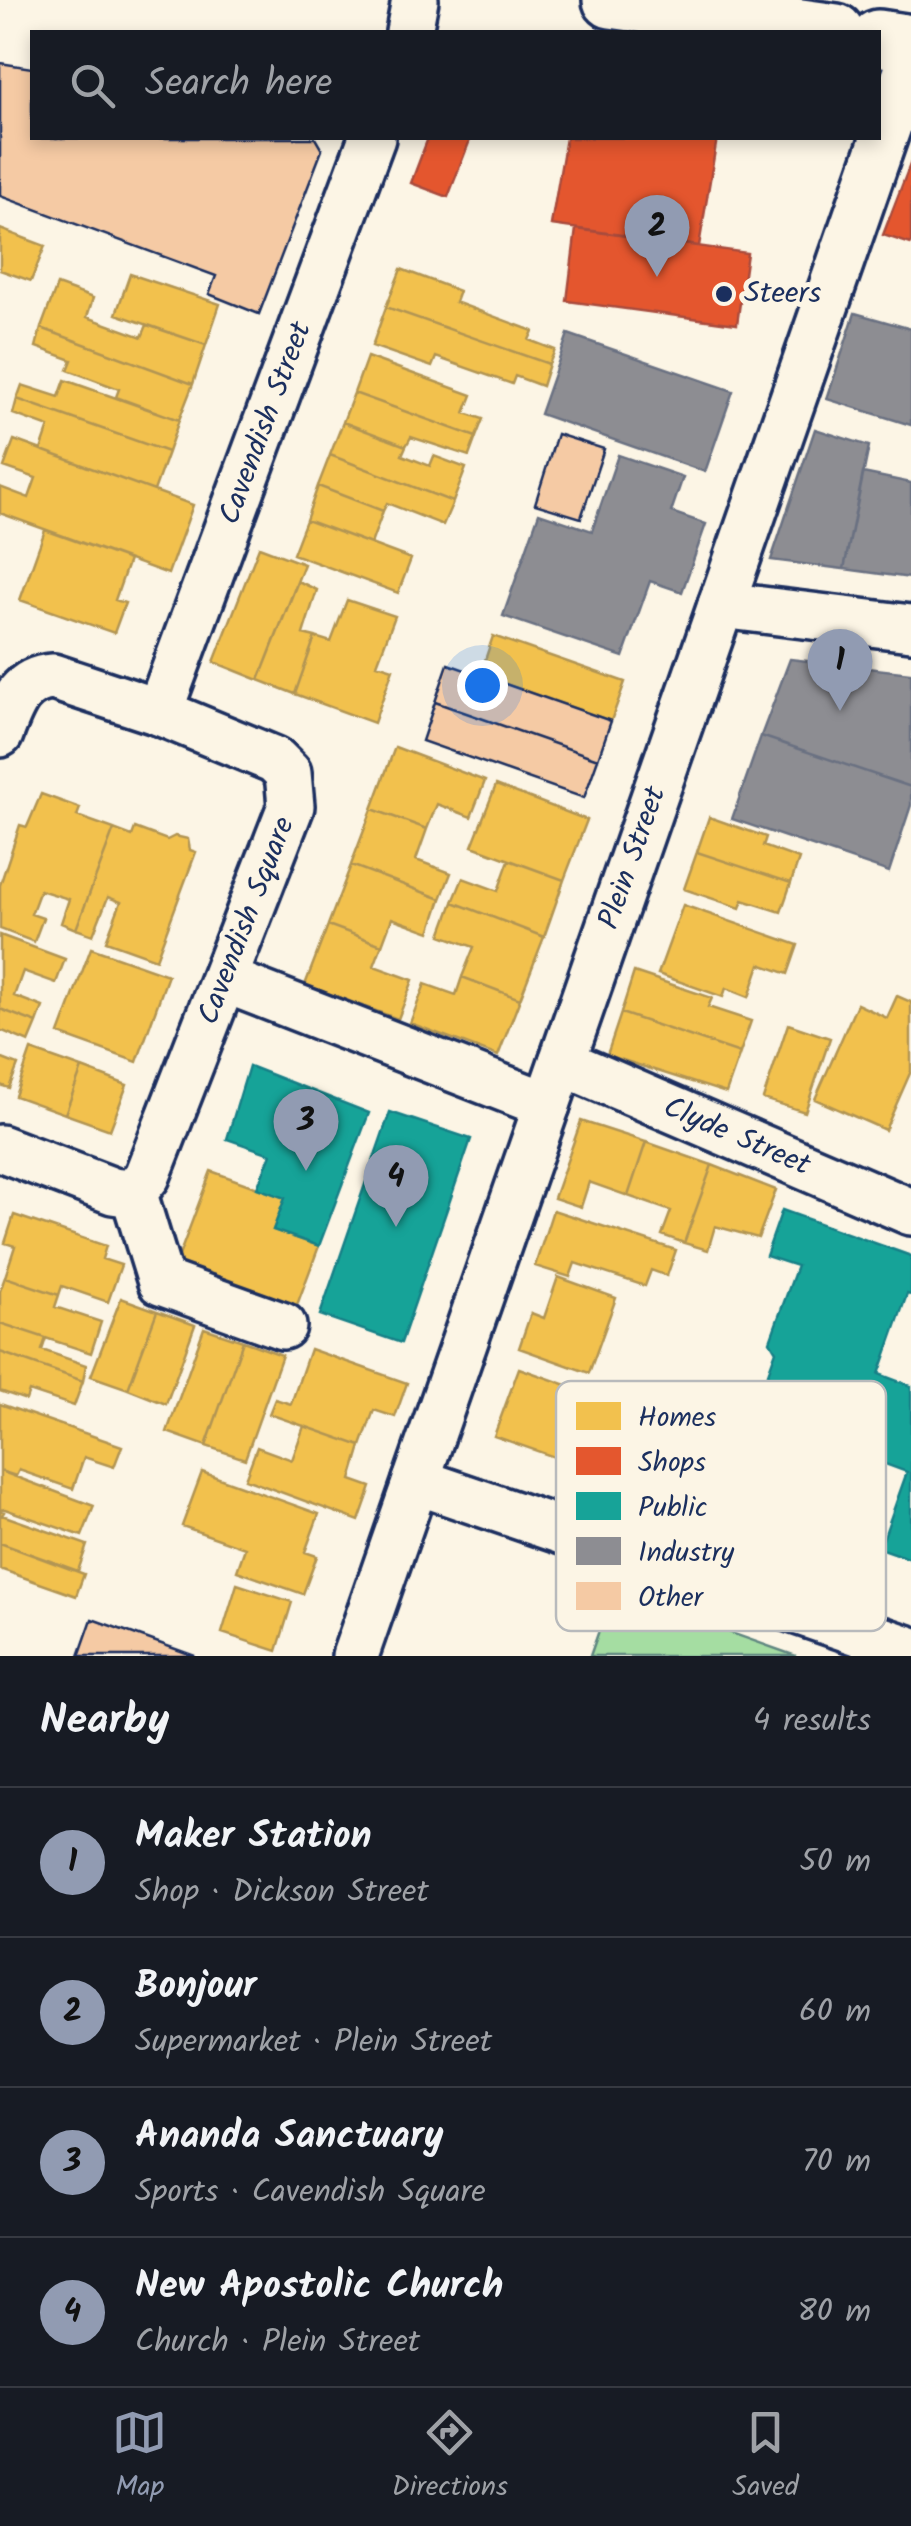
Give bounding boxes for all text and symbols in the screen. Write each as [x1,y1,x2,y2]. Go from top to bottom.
search box [30,30,881,140]
text: Search here [145,55,332,115]
icon: search [65,58,120,113]
pin: 2 [624,194,690,277]
place label: Steers [744,270,821,318]
marker: Steers [713,283,735,305]
street label: Cavendish Street [207,315,326,532]
pin: 1 [808,628,872,711]
your location [457,660,508,711]
street label: Plein Street [586,780,680,936]
street label: Cavendish Square [185,810,309,1032]
street label: Clyde Street [655,1084,818,1190]
pin: 3 [274,1088,338,1171]
pin: 4 [364,1144,428,1227]
legend [556,1381,886,1631]
text: Homes [638,1396,716,1441]
text: Shops [638,1441,706,1486]
text: Public [638,1486,707,1531]
text: Industry [638,1531,735,1576]
text: Other [638,1576,705,1621]
text: Nearby [40,1688,169,1755]
text: 4 results [753,1696,871,1747]
text: Maker Station [135,1807,372,1867]
text: 1 [68,1837,77,1888]
text: 50 m [800,1837,871,1888]
text: Shop · Dickson Street [135,1867,429,1918]
text: Bonjour [135,1957,257,2017]
text: 2 [63,1987,82,2038]
text: 60 m [799,1987,871,2038]
text: Supermarket · Plein Street [135,2017,492,2068]
text: Ananda Sanctuary [135,2107,443,2167]
text: 3 [64,2137,81,2188]
text: 70 m [802,2137,871,2188]
text: Sports · Cavendish Square [135,2167,486,2218]
text: New Apostolic Church [135,2257,503,2317]
text: 4 [64,2287,81,2338]
text: 80 m [797,2287,871,2338]
text: Church · Plein Street [135,2317,420,2368]
tab: Map [112,2405,167,2510]
tab: Directions [392,2405,508,2510]
tab: Saved [732,2405,799,2510]

